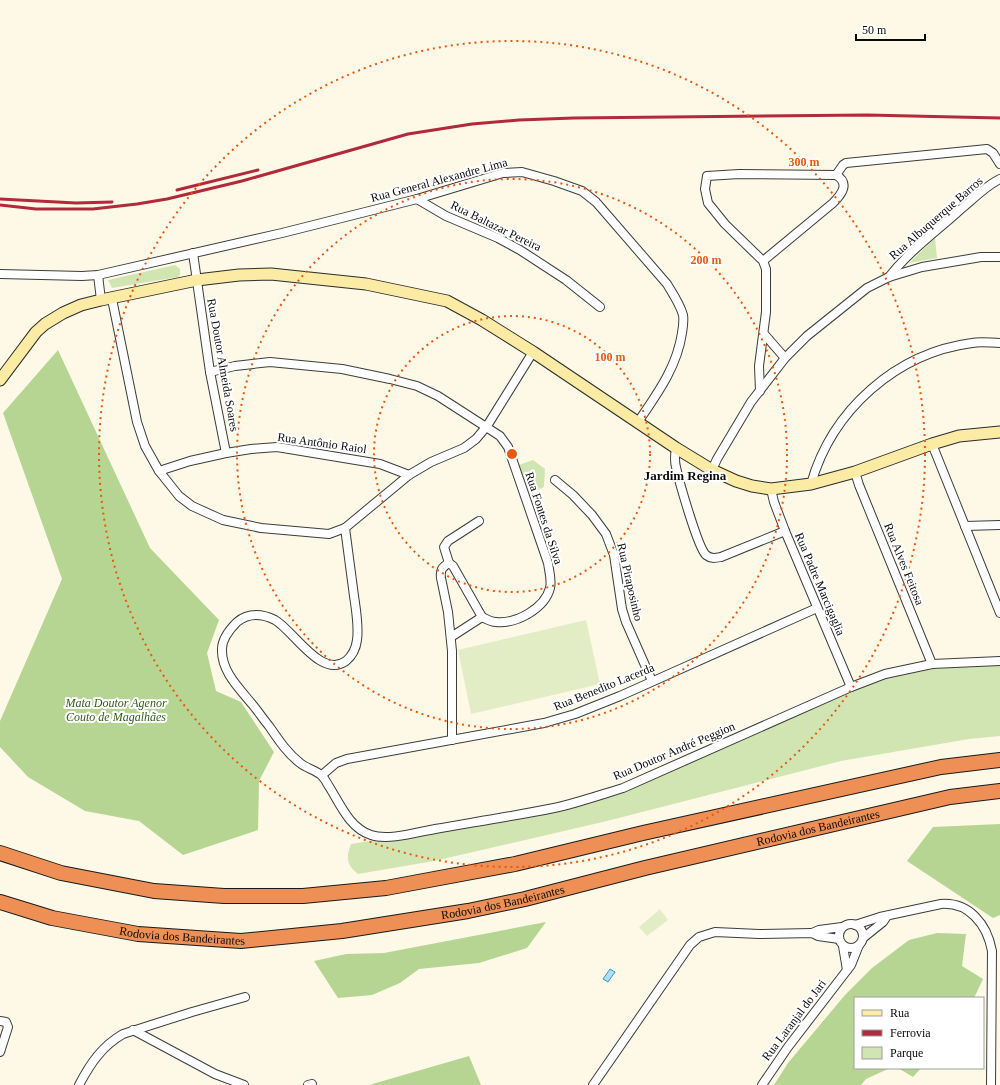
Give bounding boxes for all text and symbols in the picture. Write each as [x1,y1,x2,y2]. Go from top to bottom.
scale bar [856,16,925,42]
text: 50 m [862,23,887,37]
street label: Rua General Alexandre Lima [369,155,510,205]
text: 300 m [789,155,820,169]
street label: Rua Albuquerque Barros [886,173,986,262]
street label: Rua Baltazar Pereira [448,198,544,254]
text: 200 m [691,253,722,267]
street label: Rua Doutor Almeida Soares [204,297,242,433]
text: 100 m [595,350,626,364]
street label: Rua Antônio Raiol [276,430,368,456]
centre of rings [505,447,519,461]
district label: Jardim Regina [644,468,727,483]
street label: Rua Fontes da Silva [522,470,566,567]
street label: Rua Alves Feitosa [881,521,927,608]
street label: Rua Padre Marcigaglia [792,530,848,638]
street label: Rua Piraposinho [614,542,646,622]
street label: Rua Benedito Lacerda [552,660,657,714]
park label: Mata Doutor Agenor Couto de Magalhães [64,696,167,724]
street label: Rua Doutor André Peggion [611,719,737,783]
street label: Rodovia dos Bandeirantes [755,807,881,849]
street label: Rodovia dos Bandeirantes [440,882,566,922]
street label: Rodovia dos Bandeirantes [118,924,246,948]
street label: Rua Laranjal do Jari [759,976,829,1063]
legend [854,997,984,1069]
text: Rua [890,1006,910,1020]
text: Ferrovia [890,1026,931,1040]
text: Parque [890,1046,923,1060]

